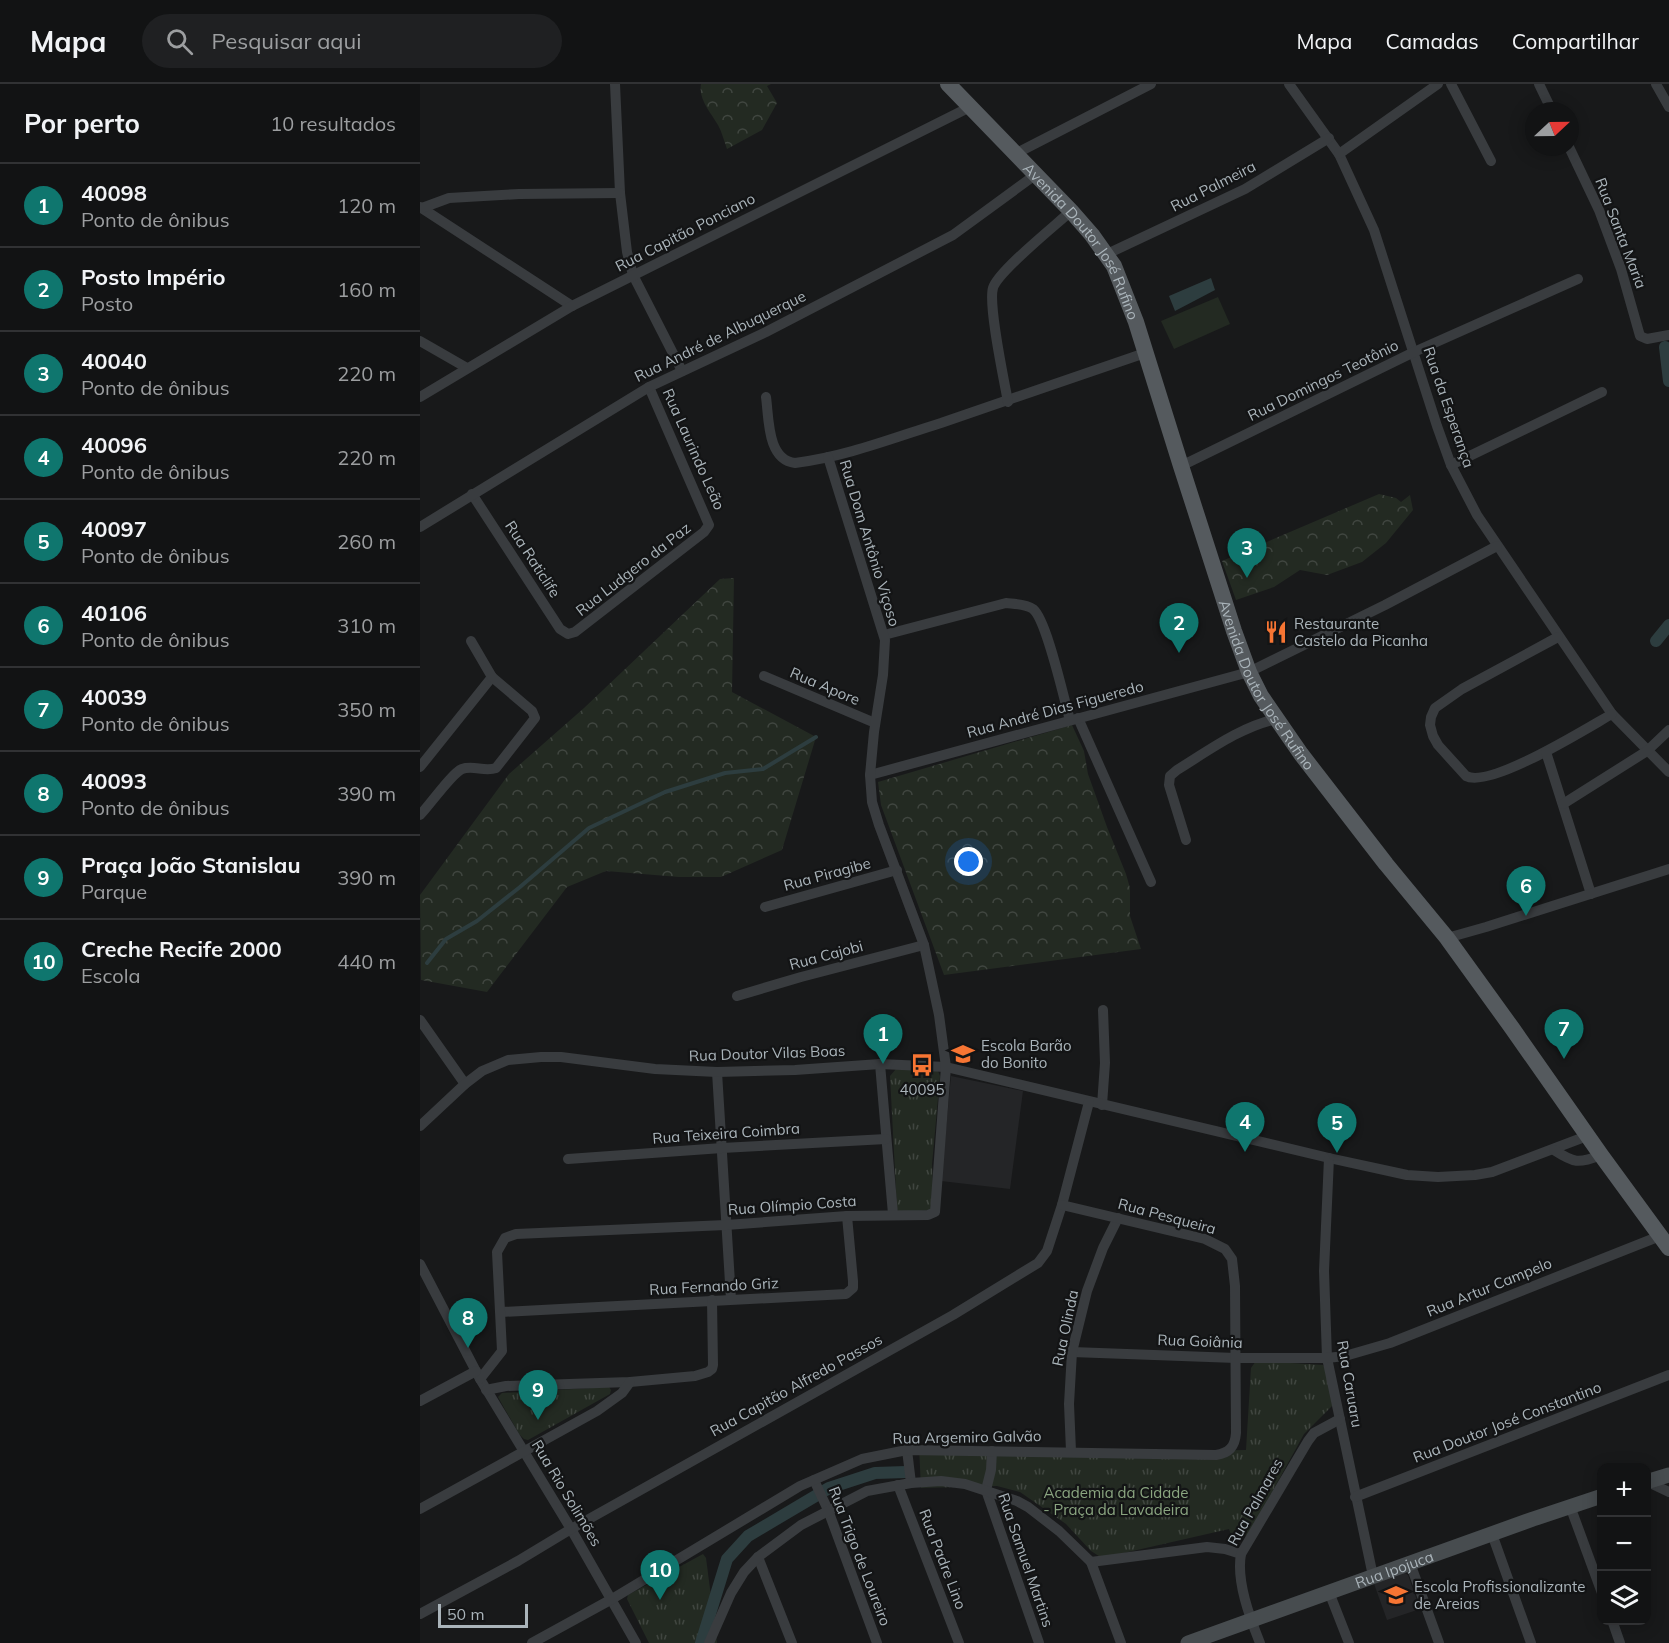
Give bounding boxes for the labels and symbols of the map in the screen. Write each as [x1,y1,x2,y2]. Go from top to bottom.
north arrow [1525,102,1579,156]
street label: Rua Palmeira [1167,156,1259,216]
street label: Avenida Doutor José Rufino [1020,158,1144,322]
street label: Rua Santa Maria [1591,175,1651,291]
street label: Rua Capitão Ponciano [612,188,758,276]
street label: Rua André de Albuquerque [631,286,809,386]
street label: Rua Domingos Teotônio [1244,335,1402,425]
street label: Rua da Esperança [1419,344,1479,470]
street label: Rua Laurindo Leão [659,385,729,513]
street label: Rua Dom Antônio Viçoso [836,457,904,629]
street label: Rua Raticlife [501,517,565,601]
street label: Rua Ludgero da Paz [572,518,694,620]
pin: 3 [1228,528,1266,578]
street label: Avenida Doutor José Rufino [1215,597,1319,774]
pin: 2 [1160,604,1198,653]
place label: Restaurante Castelo da Picanha [1294,614,1428,650]
restaurant icon: Restaurante Castelo da Picanha [1263,619,1289,645]
street label: Rua Apore [787,663,863,709]
street label: Rua André Dias Figueredo [965,676,1145,742]
your location [954,847,983,876]
street label: Rua Piragibe [781,853,873,895]
pin: 6 [1506,866,1546,916]
street label: Rua Cajobi [787,936,865,974]
pin: 7 [1544,1010,1584,1059]
pin: 1 [864,1014,902,1064]
place label: Escola Barão do Bonito [981,1036,1072,1072]
street label: Rua Doutor Vilas Boas [688,1041,846,1065]
school or university icon: Escola Barão do Bonito [950,1041,976,1067]
bus stop icon: 40095 [909,1052,935,1078]
place label: 40095 [899,1080,945,1099]
pin: 4 [1226,1102,1264,1152]
pin: 5 [1318,1104,1356,1153]
street label: Rua Teixeira Coimbra [652,1118,800,1148]
street label: Rua Olímpio Costa [727,1191,857,1219]
street label: Rua Pesqueira [1116,1194,1218,1238]
street label: Rua Artur Campelo [1424,1253,1554,1321]
street label: Rua Fernando Griz [649,1273,779,1299]
street label: Rua Olinda [1048,1288,1082,1368]
pin: 8 [448,1298,488,1348]
street label: Rua Capitão Alfredo Passos [706,1330,886,1440]
street label: Rua Goiânia [1157,1330,1243,1352]
street label: Rua Caruaru [1333,1339,1367,1429]
pin: 9 [518,1370,558,1420]
street label: Rua Doutor José Constantino [1410,1377,1604,1467]
street label: Rua Argemiro Galvão [892,1426,1042,1448]
street label: Rua Rio Solimões [528,1436,606,1550]
street label: Rua Palmares [1223,1455,1287,1549]
park label: Academia da Cidade - Praça da Lavadeira [1043,1483,1189,1519]
street label: Rua Trigo de Loureiro [825,1484,895,1628]
street label: Rua Samuel Martins [994,1490,1058,1630]
street label: Rua Padre Lino [915,1506,971,1612]
street label: Rua Ipojuca [1352,1546,1436,1592]
pin: 10 [640,1550,680,1600]
place label: Escola Profissionalizante de Areias [1414,1577,1585,1613]
school or university icon: Escola Profissionalizante de Areias [1383,1582,1409,1608]
scale bar [438,1601,528,1628]

